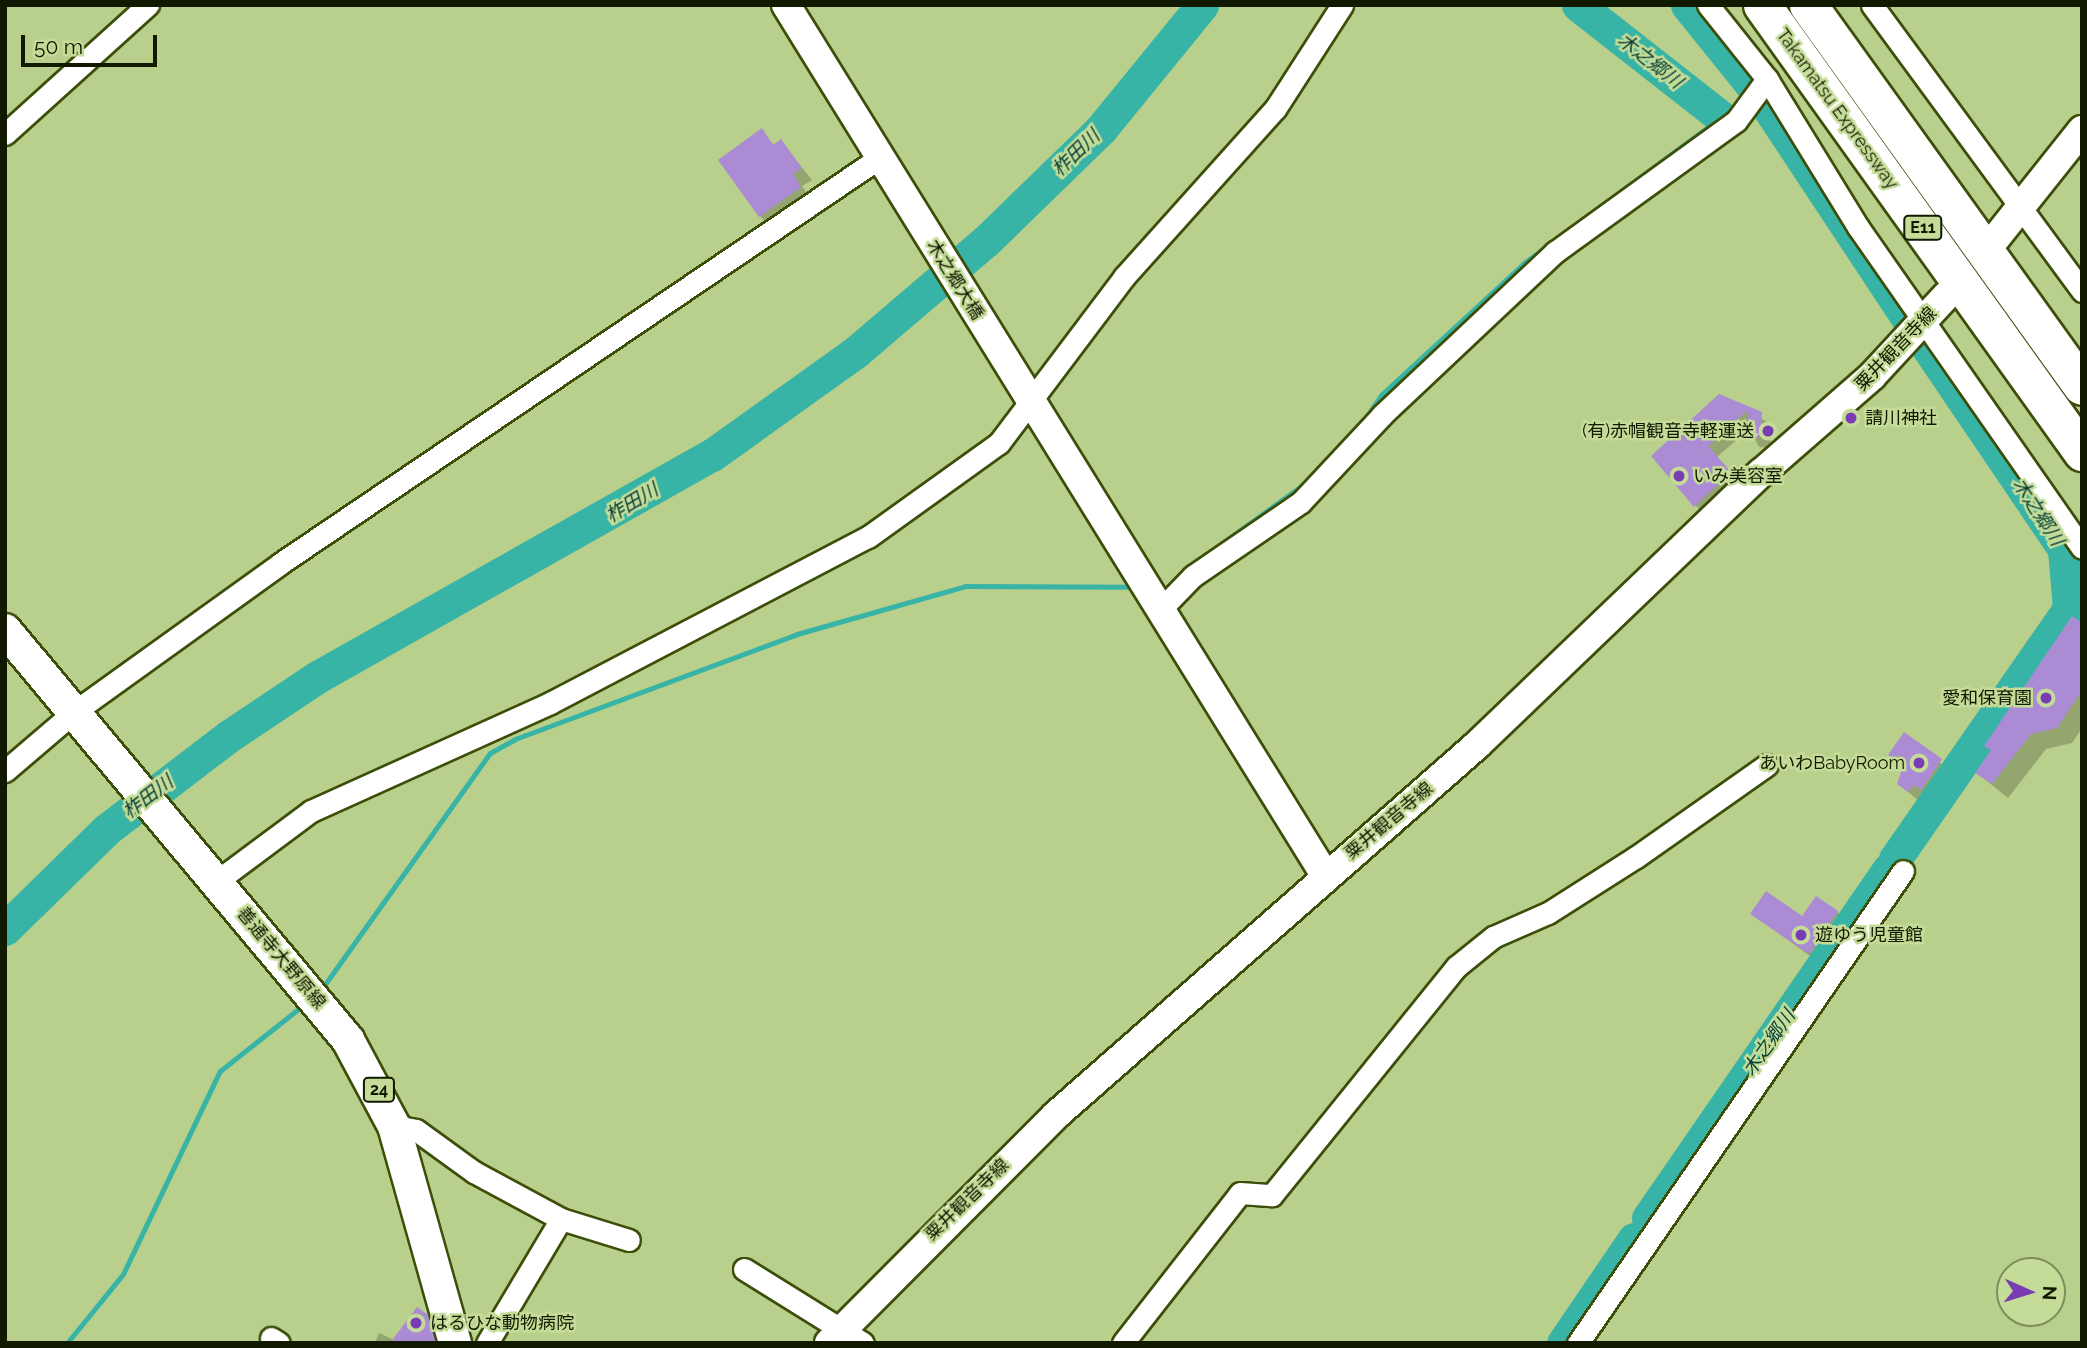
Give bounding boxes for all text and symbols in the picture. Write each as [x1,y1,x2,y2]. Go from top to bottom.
scale bar [24,21,161,65]
street label: Takamatsu Expressway [1772,25,1902,193]
water label: 木之郷川 [1613,29,1687,93]
text: 50 m [34,34,83,59]
water label: 柞田川 [1048,125,1104,181]
road number: E11 [1902,216,1944,240]
street label: 木之郷大橋 [922,236,988,324]
street label: 粟井観音寺線 [1851,303,1941,395]
place label: 請川神社 [1865,407,1937,429]
marker: 請川神社 [1843,410,1859,426]
place label: (有)赤帽観音寺軽運送 [1582,420,1754,442]
marker: (有)赤帽観音寺軽運送 [1760,423,1776,439]
place label: いみ美容室 [1693,465,1783,487]
marker: いみ美容室 [1671,468,1687,484]
water label: 木之郷川 [2008,474,2068,550]
water label: 柞田川 [602,479,662,527]
place label: 愛和保育園 [1942,687,2032,709]
marker: 愛和保育園 [2038,690,2054,706]
place label: あいわBabyRoom [1759,752,1905,774]
marker: あいわBabyRoom [1911,755,1927,771]
water label: 柞田川 [118,771,178,823]
street label: 粟井観音寺線 [1341,778,1437,864]
street label: 善通寺大野原線 [232,903,330,1013]
place label: 遊ゆう児童館 [1815,924,1923,946]
marker: 遊ゆう児童館 [1793,927,1809,943]
water label: 木之郷川 [1738,1005,1800,1081]
road number: 24 [362,1078,396,1102]
street label: 粟井観音寺線 [921,1155,1013,1245]
north arrow [1996,1257,2066,1327]
text: N [2039,1285,2061,1301]
place label: はるひな動物病院 [430,1312,574,1334]
marker: はるひな動物病院 [408,1315,424,1331]

